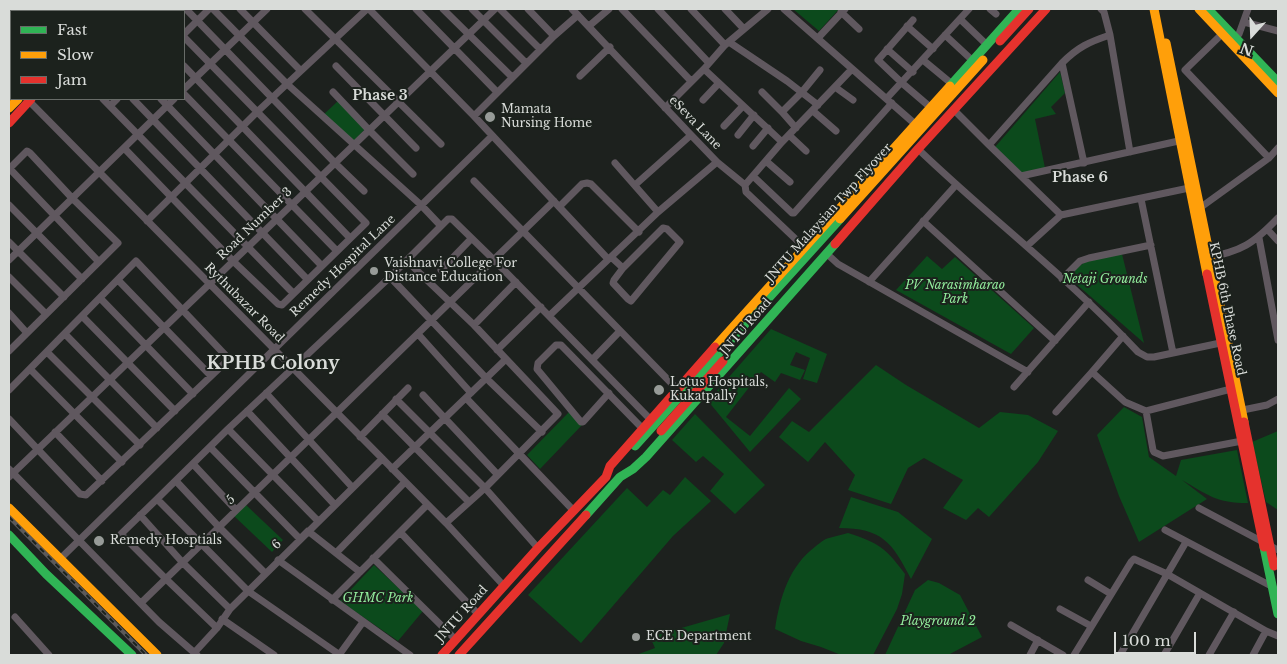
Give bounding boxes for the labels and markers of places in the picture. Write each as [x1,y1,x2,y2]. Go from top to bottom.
place label: Mamata Nursing Home [501,103,592,131]
marker: Mamata Nursing Home [483,110,497,124]
place label: Vaishnavi College For Distance Education [384,257,517,285]
marker: Vaishnavi College For Distance Education [368,265,380,277]
place label: Lotus Hospitals, Kukatpally [670,376,768,404]
marker: Lotus Hospitals, Kukatpally [652,383,666,397]
marker: Remedy Hosptials [92,534,106,548]
place label: Remedy Hosptials [110,534,222,548]
place label: ECE Department [646,630,752,644]
marker: ECE Department [630,631,642,643]

